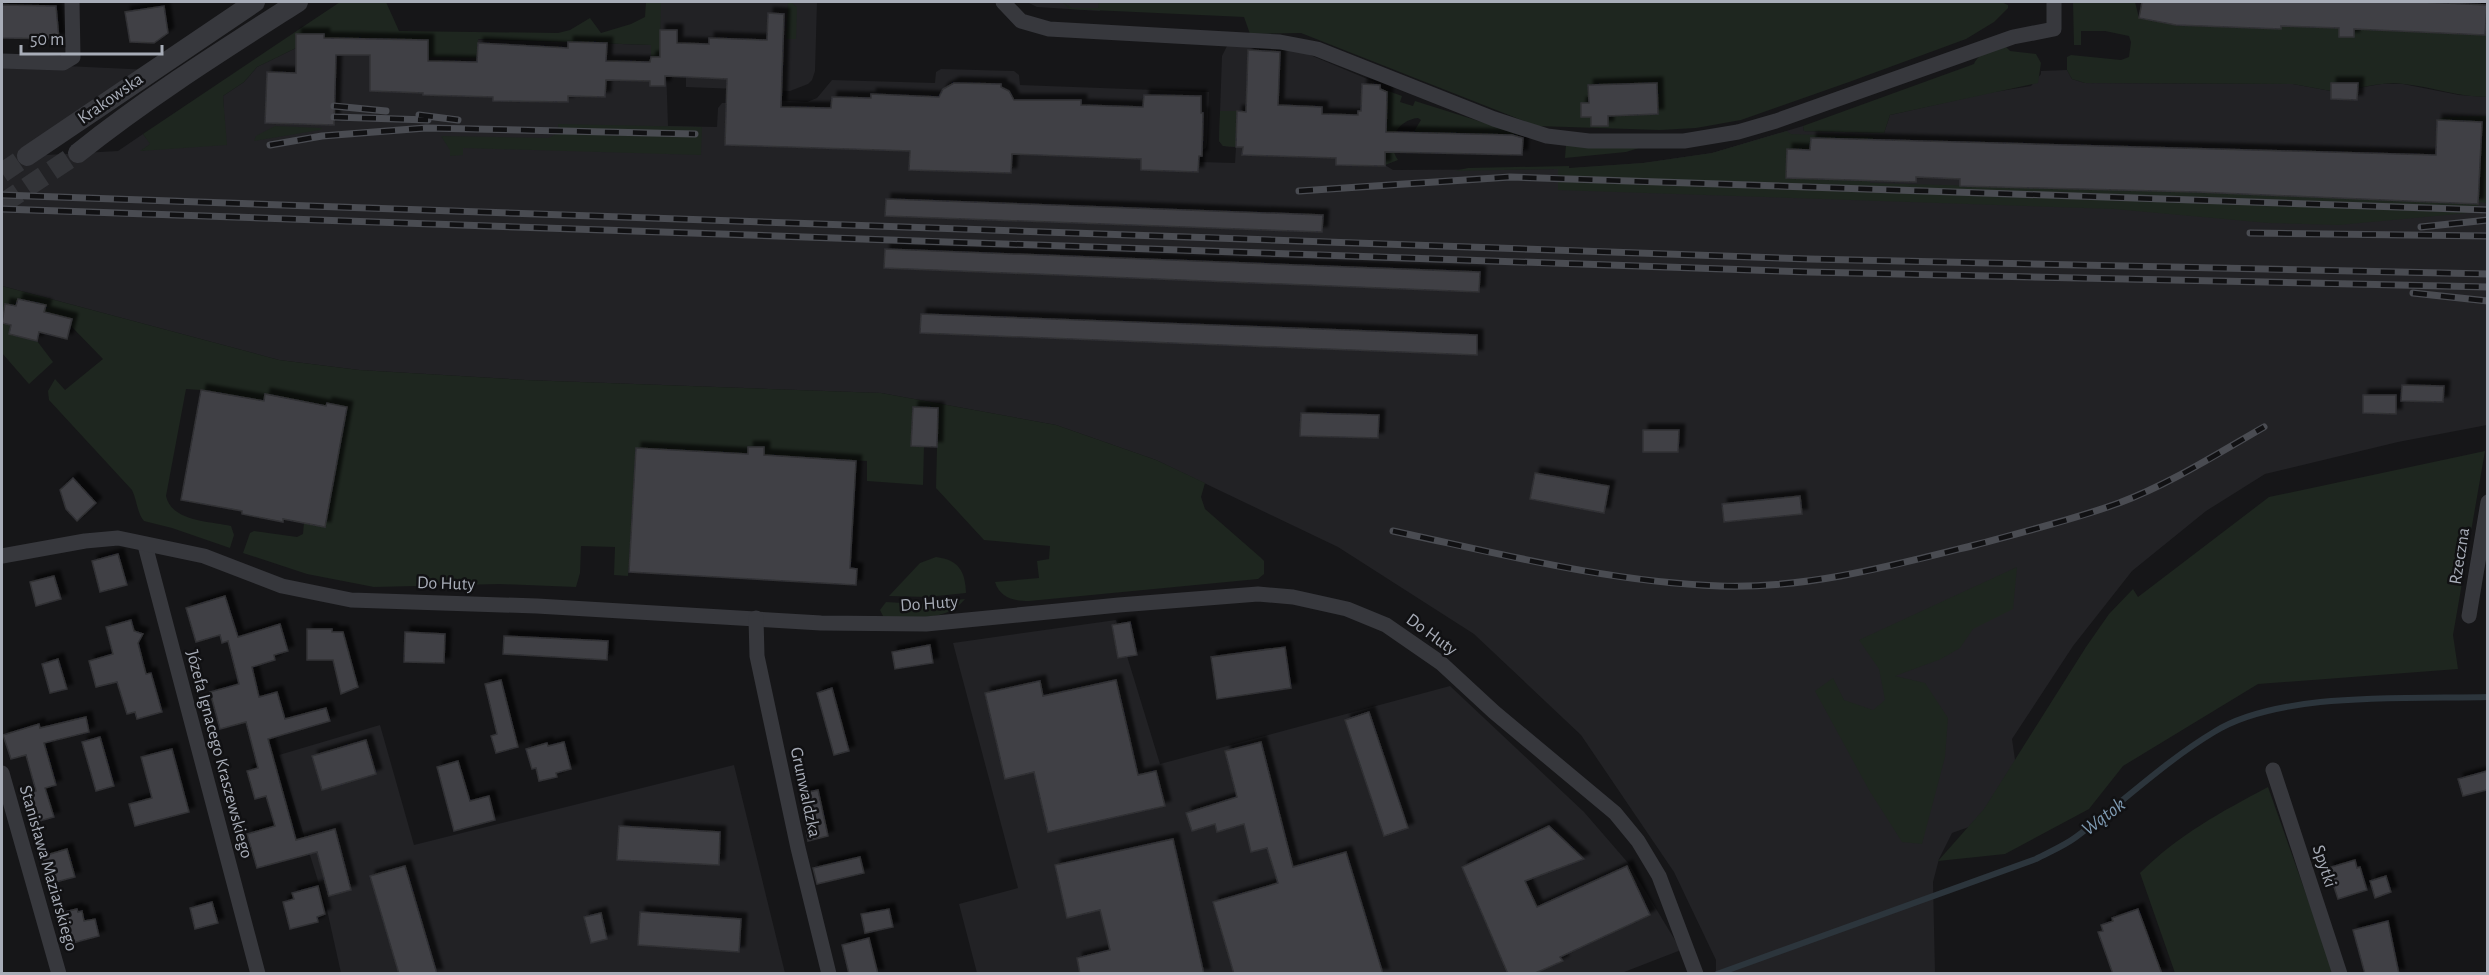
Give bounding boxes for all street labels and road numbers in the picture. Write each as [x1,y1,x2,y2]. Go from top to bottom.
street label: Krakowska [75,70,146,128]
street label: Rzeczna [2447,526,2473,586]
street label: Do Huty [417,574,476,594]
street label: Do Huty [899,593,959,615]
street label: Do Huty [1403,610,1460,659]
street label: Józefa Ignacego Kraszewskiego [183,648,256,861]
street label: Grunwaldzka [787,745,823,839]
street label: Stanisława Maziarskiego [16,783,80,953]
street label: Spytki [2309,843,2339,890]

